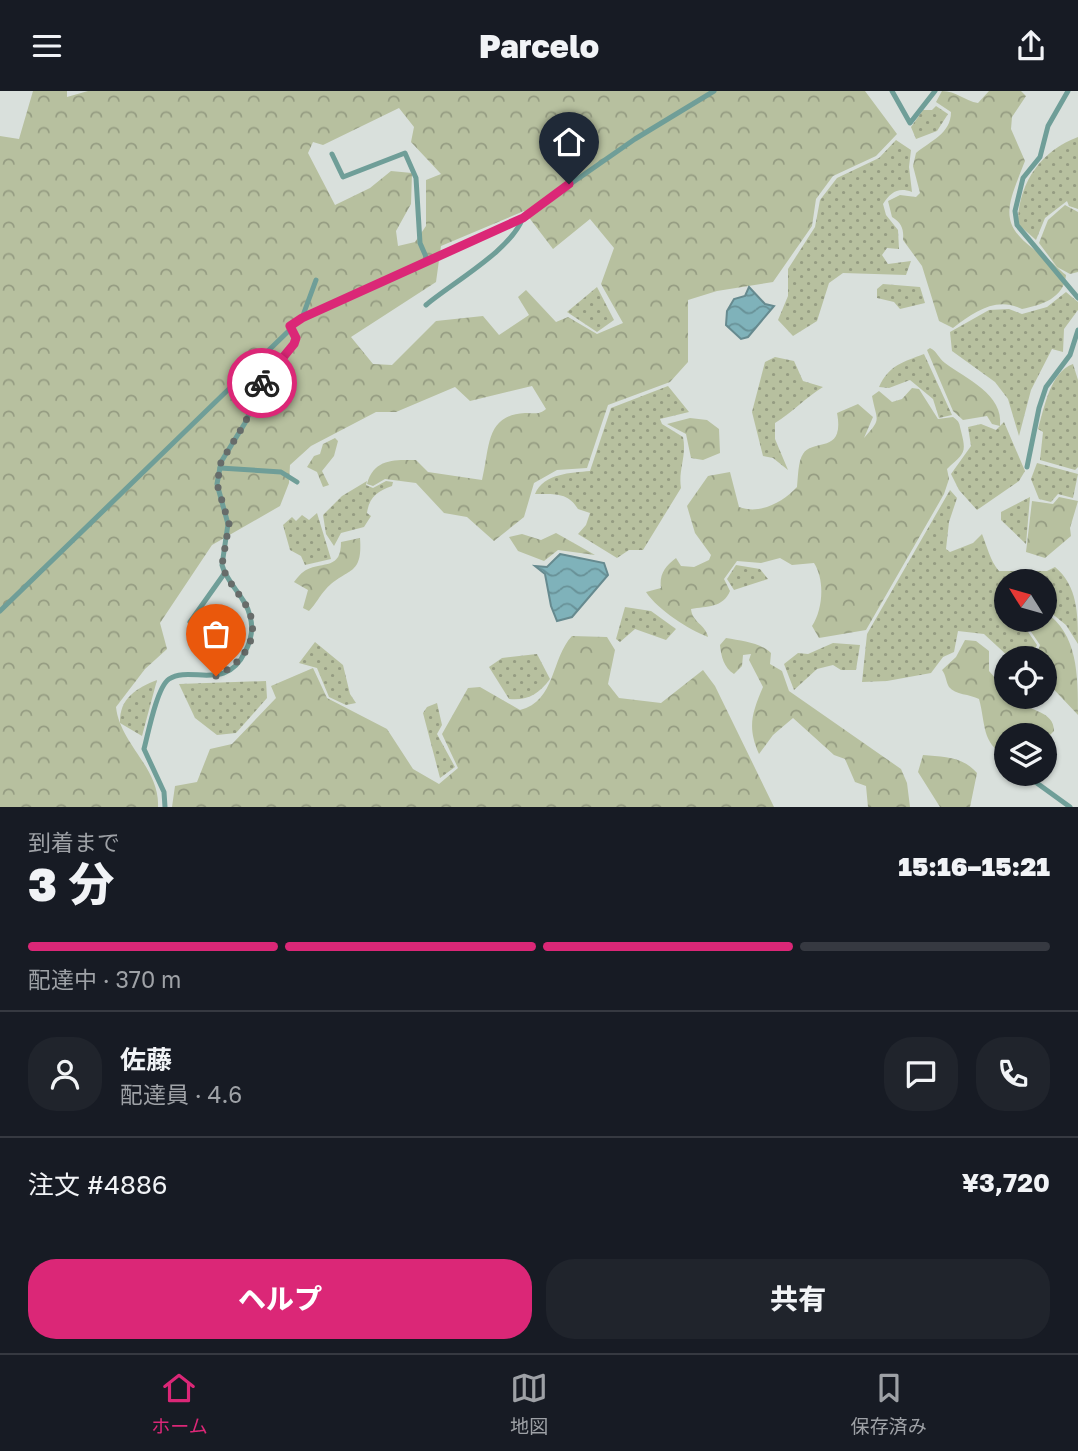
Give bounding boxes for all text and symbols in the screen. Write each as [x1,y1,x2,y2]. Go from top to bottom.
icon: menu [28,27,66,65]
text: Parcelo [479,27,599,65]
icon: share [1012,27,1050,65]
pin [539,112,599,184]
icon: home [550,123,588,161]
courier [227,348,297,418]
icon: bike [243,364,281,402]
north arrow [994,569,1057,632]
map controls [994,569,1057,786]
pin [186,604,246,676]
icon: bag [197,615,235,653]
button: locate [994,646,1057,709]
button: layers [994,723,1057,786]
text: 到着まで [28,828,120,856]
text: 15:16–15:21 [898,851,1050,882]
text: 3 分 [28,856,114,911]
text: 配達中 · 370 m [28,965,181,993]
button: person [28,1037,102,1111]
button: chat [884,1037,958,1111]
button: phone [976,1037,1050,1111]
text: 佐藤 [120,1044,172,1075]
text: 配達員 · 4.6 [120,1080,242,1108]
text: ¥3,720 [962,1167,1050,1198]
text: 注文 #4886 [28,1169,168,1200]
button: ヘルプ [28,1259,532,1339]
button: 共有 [546,1259,1050,1339]
tab: ホーム [151,1369,208,1438]
tab: 地図 [510,1369,548,1438]
tab: 保存済み [851,1369,927,1438]

